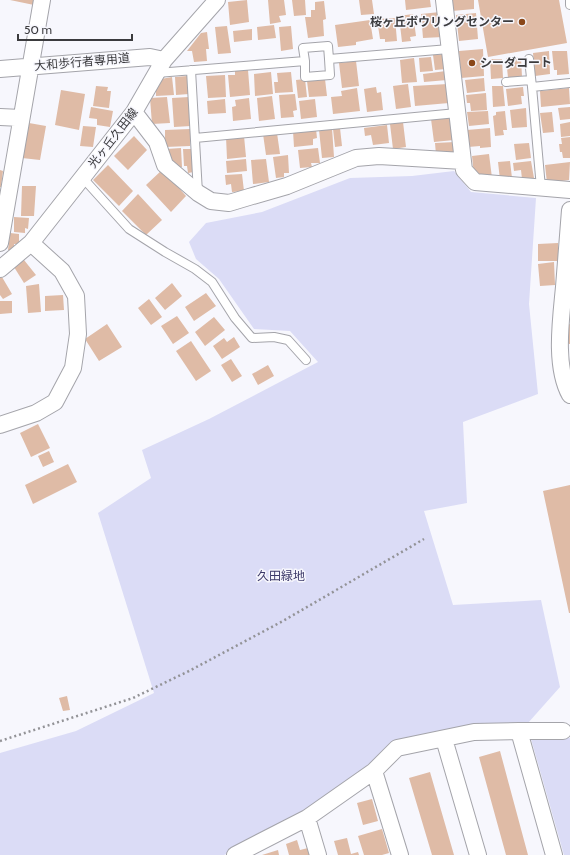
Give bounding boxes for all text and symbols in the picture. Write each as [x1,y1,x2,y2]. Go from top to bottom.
place label: 桜ヶ丘ボウリングセンター [370,14,514,29]
scale bar [18,16,132,42]
marker: 桜ヶ丘ボウリングセンター [517,17,527,27]
text: 50 m [24,22,52,37]
street label: 大和歩行者専用道 [33,50,130,73]
place label: シーダコート [480,55,552,70]
marker: シーダコート [467,58,477,68]
street label: 光ヶ丘久田線 [85,105,141,171]
park label: 久田緑地 [257,568,305,583]

